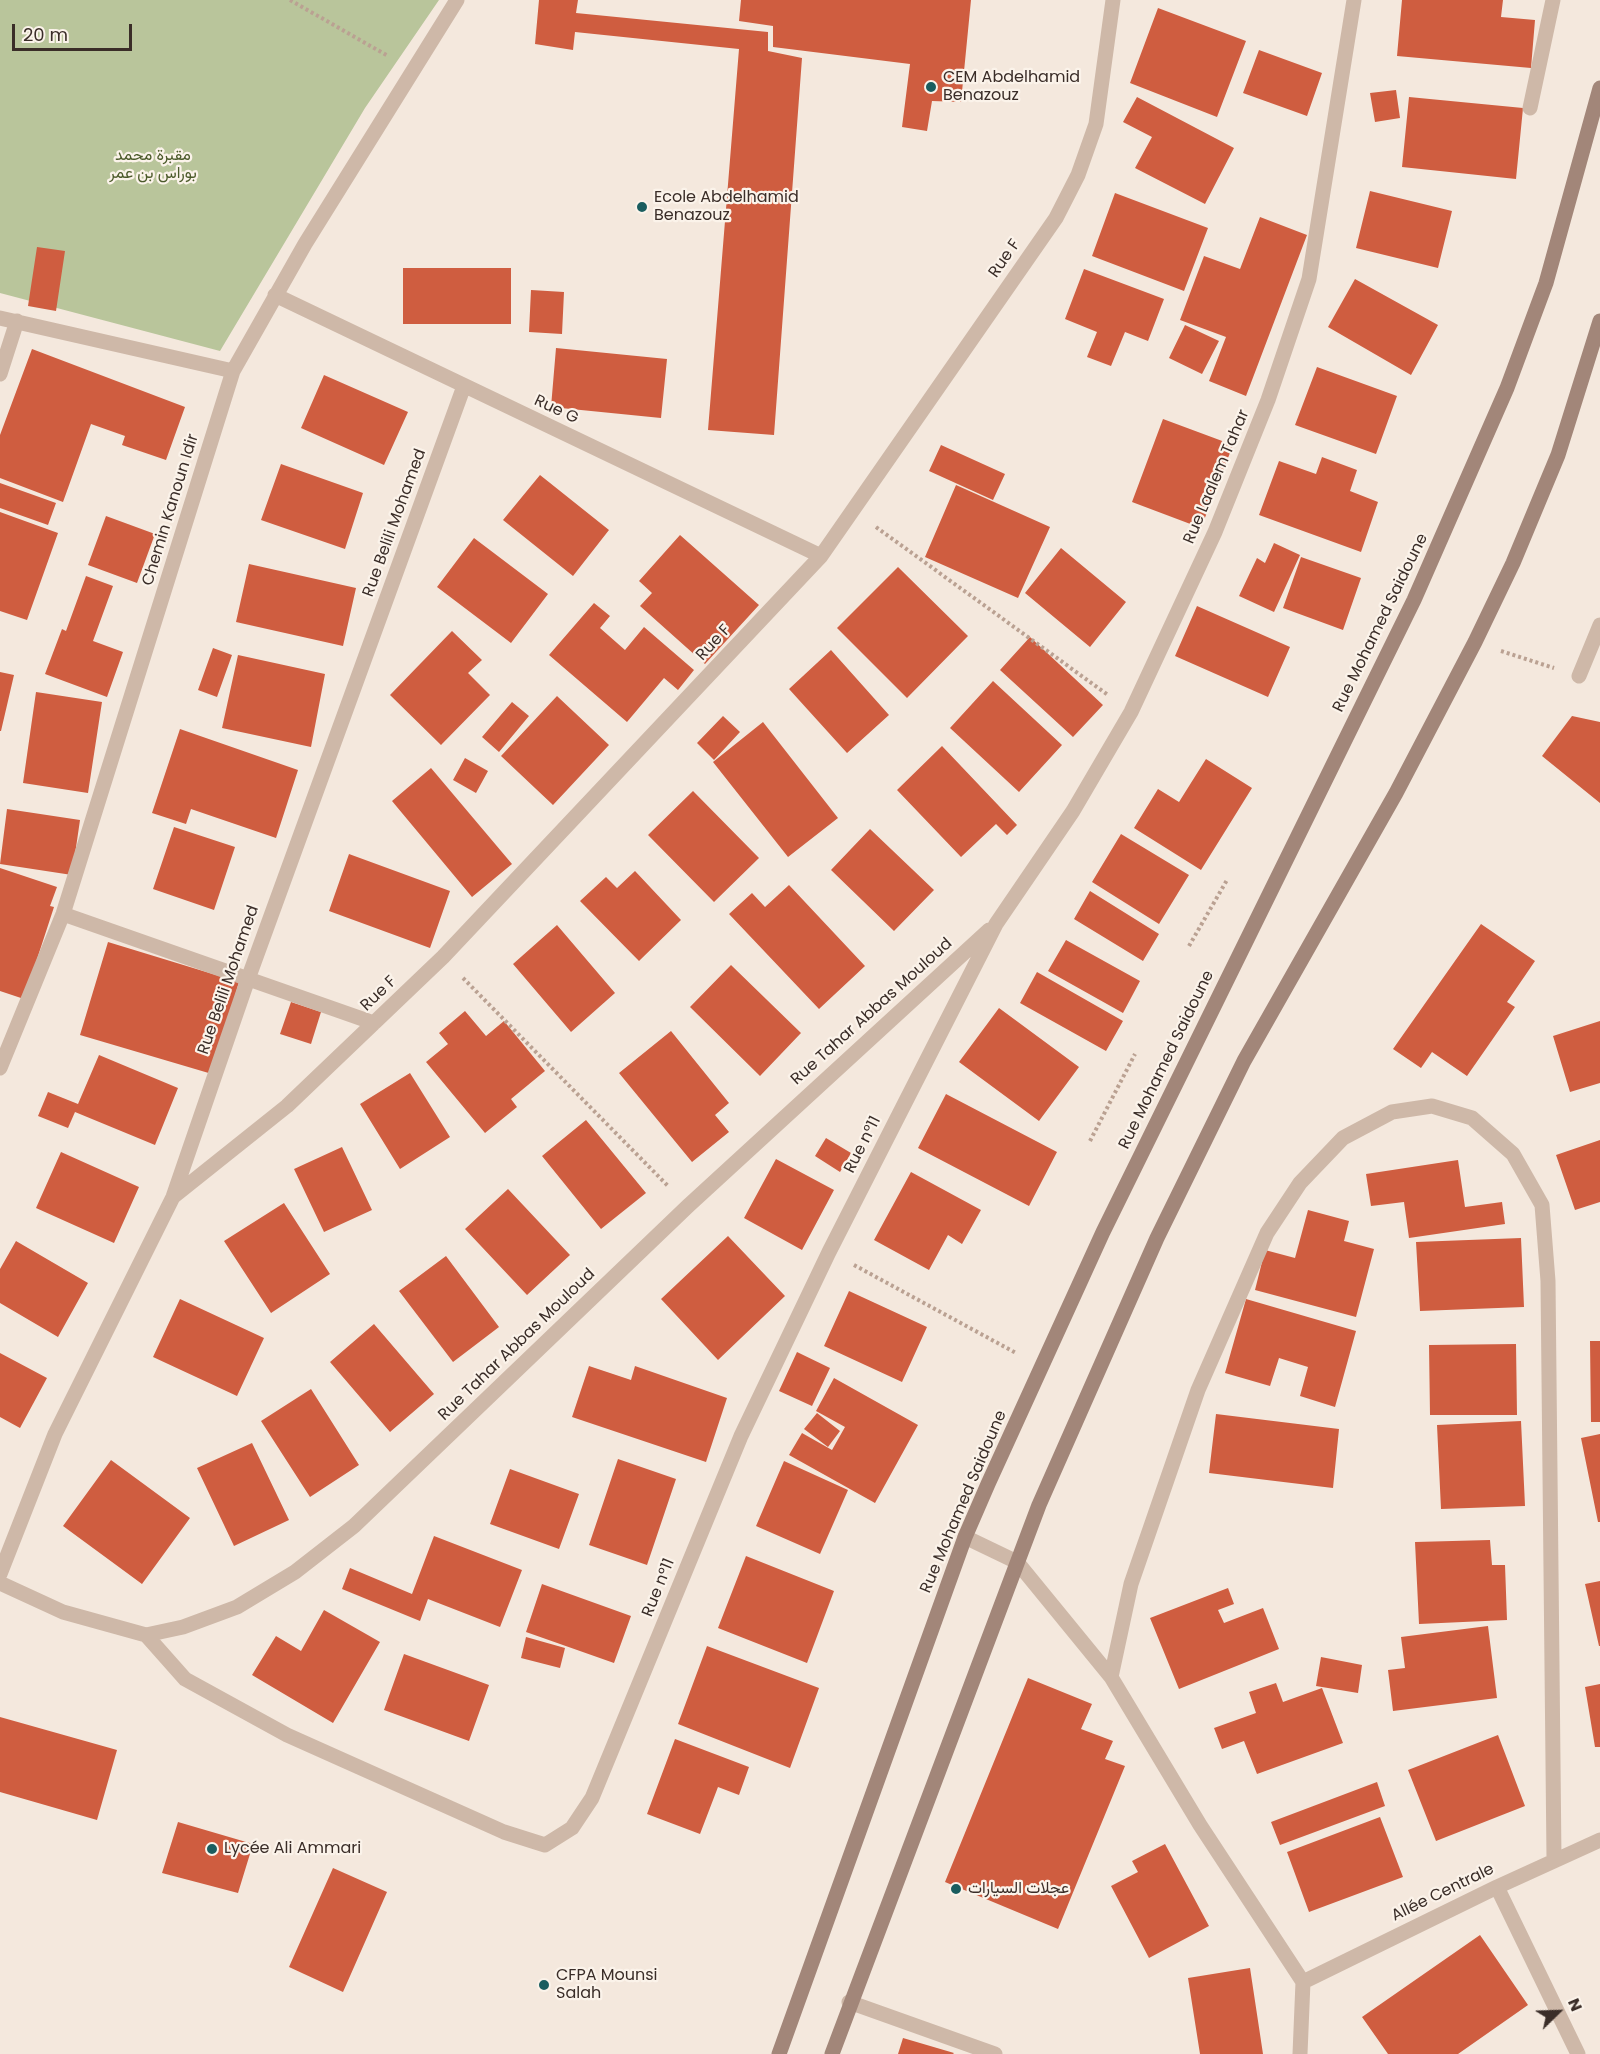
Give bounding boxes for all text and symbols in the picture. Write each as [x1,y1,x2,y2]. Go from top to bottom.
scale bar [15,12,135,50]
text: 20 m [23,22,68,47]
place label: CEM Abdelhamid Benazouz [943,68,1080,106]
marker: CEM Abdelhamid Benazouz [924,80,938,94]
park label: مقبرة محمد بوراس بن عمر [109,146,197,184]
place label: Ecole Abdelhamid Benazouz [654,188,799,226]
marker: Ecole Abdelhamid Benazouz [635,200,649,214]
street label: Rue F [985,236,1025,282]
street label: Rue G [531,391,581,429]
street label: Rue Laalem Tahar [1180,407,1254,547]
street label: Chemin Kanoun Idir [139,432,203,588]
street label: Rue Belili Mohamed [359,446,431,600]
street label: Rue Mohamed Saidoune [1329,531,1433,715]
street label: Rue F [693,621,735,665]
street label: Rue Belili Mohamed [194,903,264,1057]
street label: Rue Tahar Abbas Mouloud [787,935,957,1089]
street label: Rue Mohamed Saidoune [1115,968,1219,1152]
street label: Rue F [357,972,401,1016]
street label: Rue n°11 [841,1113,885,1177]
street label: Rue Tahar Abbas Mouloud [435,1265,599,1425]
street label: Rue Mohamed Saidoune [917,1408,1011,1596]
street label: Rue n°11 [639,1556,679,1620]
place label: Lycée Ali Ammari [224,1839,361,1859]
marker: Lycée Ali Ammari [205,1842,219,1856]
street label: Allée Centrale [1389,1860,1497,1926]
place label: عجلات السيارات [968,1879,1069,1899]
marker: عجلات السيارات [949,1882,963,1896]
place label: CFPA Mounsi Salah [556,1966,658,2004]
marker: CFPA Mounsi Salah [537,1978,551,1992]
north arrow [1528,1982,1588,2042]
text: N [1562,1995,1588,2015]

